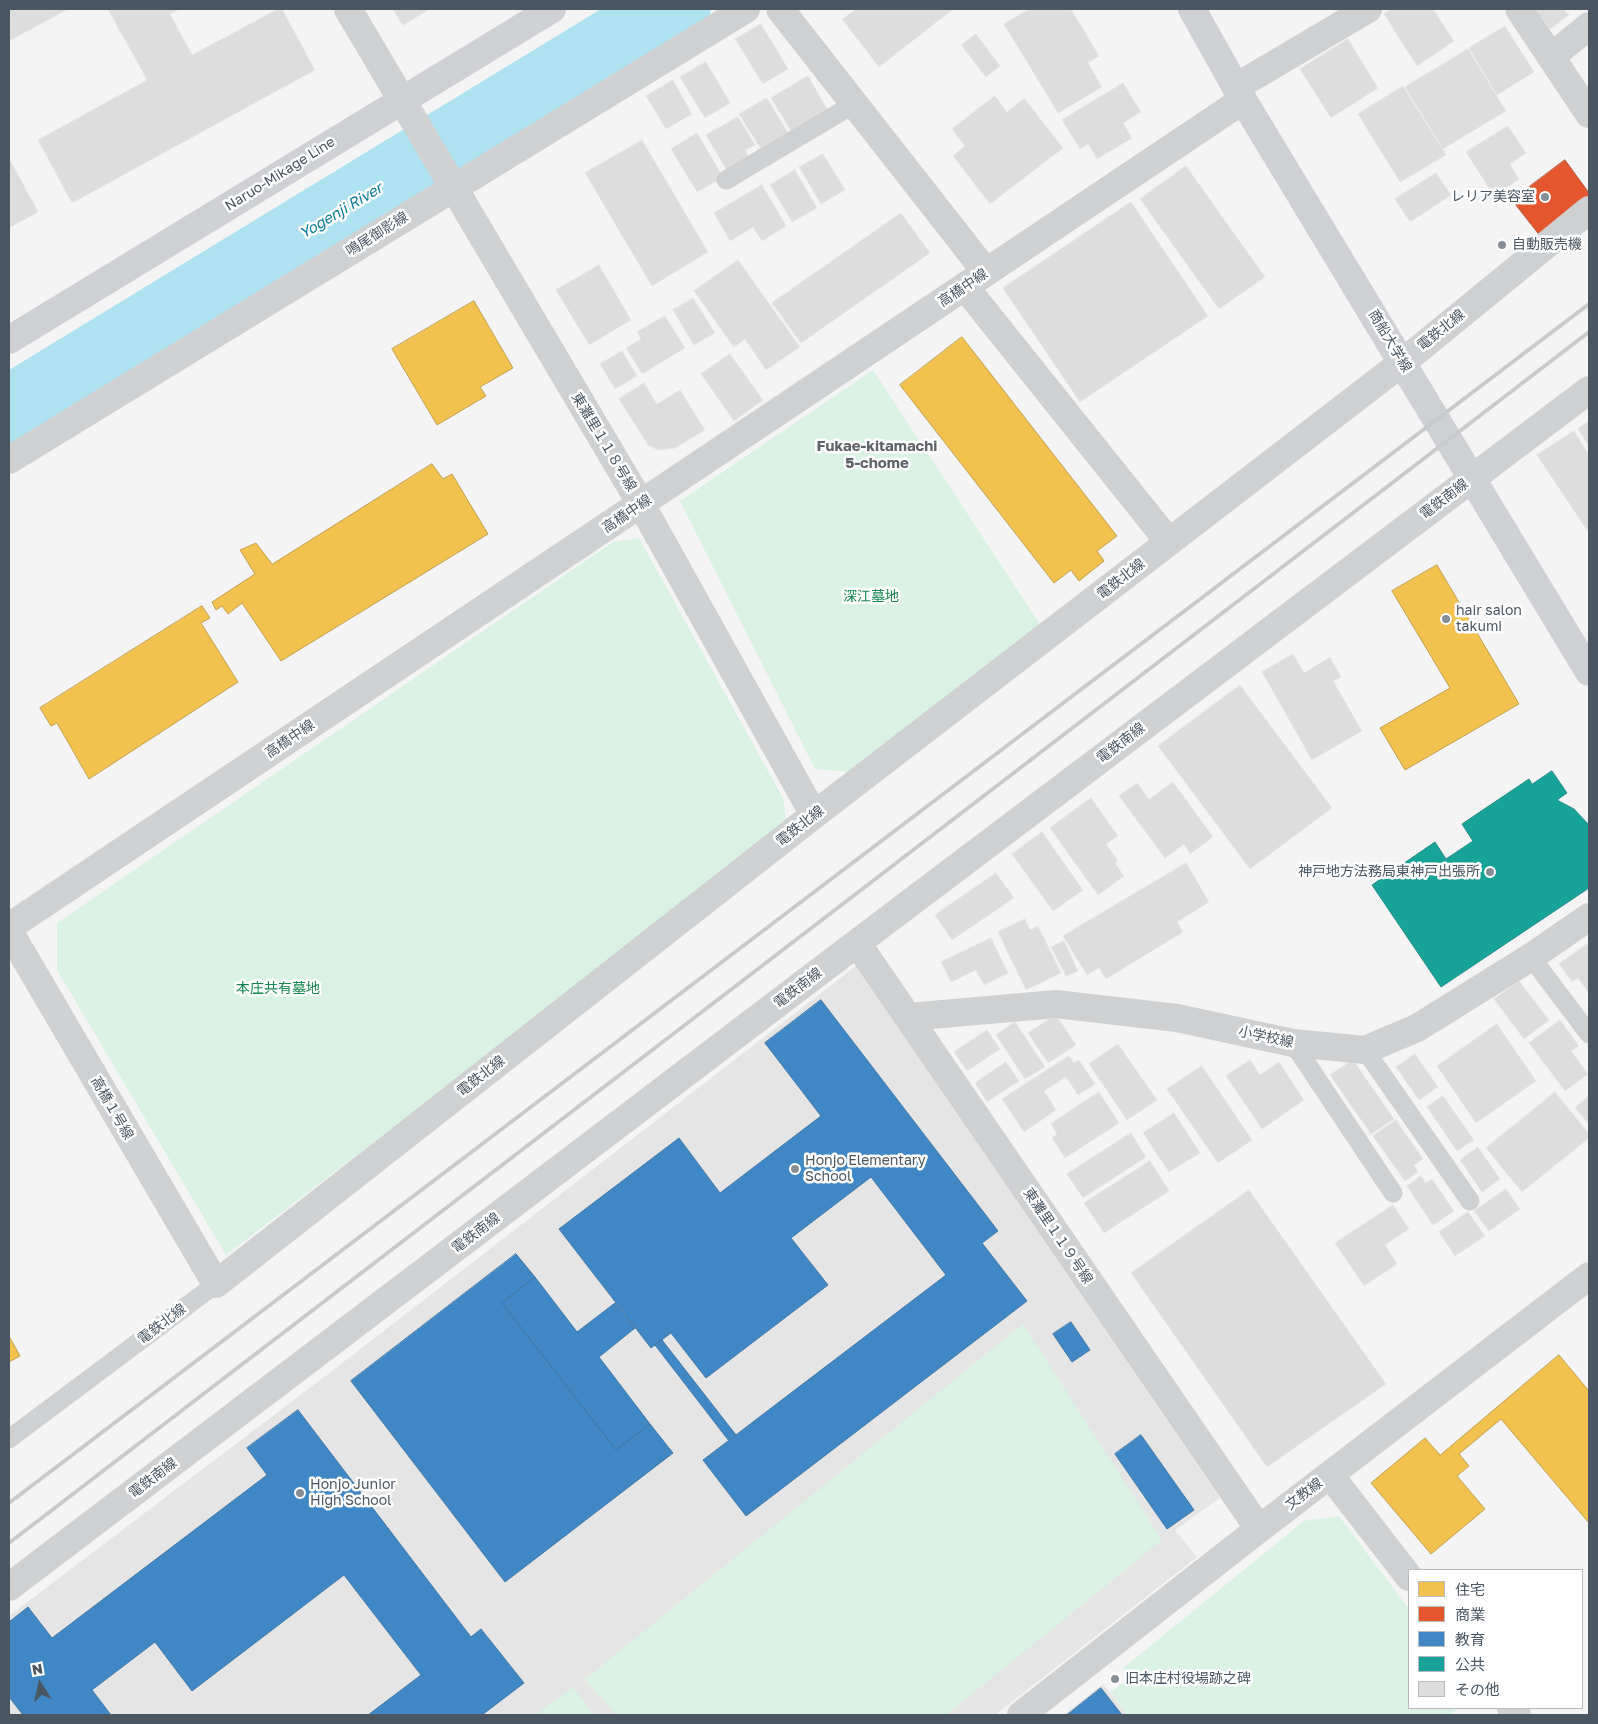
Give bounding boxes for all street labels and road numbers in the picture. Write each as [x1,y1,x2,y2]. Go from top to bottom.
street label: Naruo-Mikage Line [222,133,338,215]
street label: 鳴尾御影線 [343,208,411,260]
street label: 高橋中線 [935,265,991,311]
street label: 電鉄北線 [1414,306,1468,354]
street label: 商船大学線 [1365,307,1415,375]
street label: 東灘里１１８号線 [568,390,640,494]
street label: 電鉄南線 [1417,475,1471,523]
street label: 高橋中線 [599,491,655,537]
street label: 電鉄北線 [1094,555,1148,603]
street label: 高橋中線 [262,716,318,762]
street label: 電鉄南線 [1094,719,1148,767]
street label: 電鉄北線 [773,802,827,850]
street label: 電鉄南線 [771,964,825,1012]
street label: 小学校線 [1237,1023,1295,1051]
street label: 電鉄北線 [454,1052,508,1100]
street label: 高橋１号線 [87,1073,137,1143]
street label: 東灘里１１９号線 [1020,1185,1096,1287]
street label: 電鉄南線 [449,1209,503,1257]
street label: 電鉄北線 [135,1300,189,1348]
street label: 電鉄南線 [126,1454,180,1502]
street label: 文教線 [1282,1475,1326,1513]

